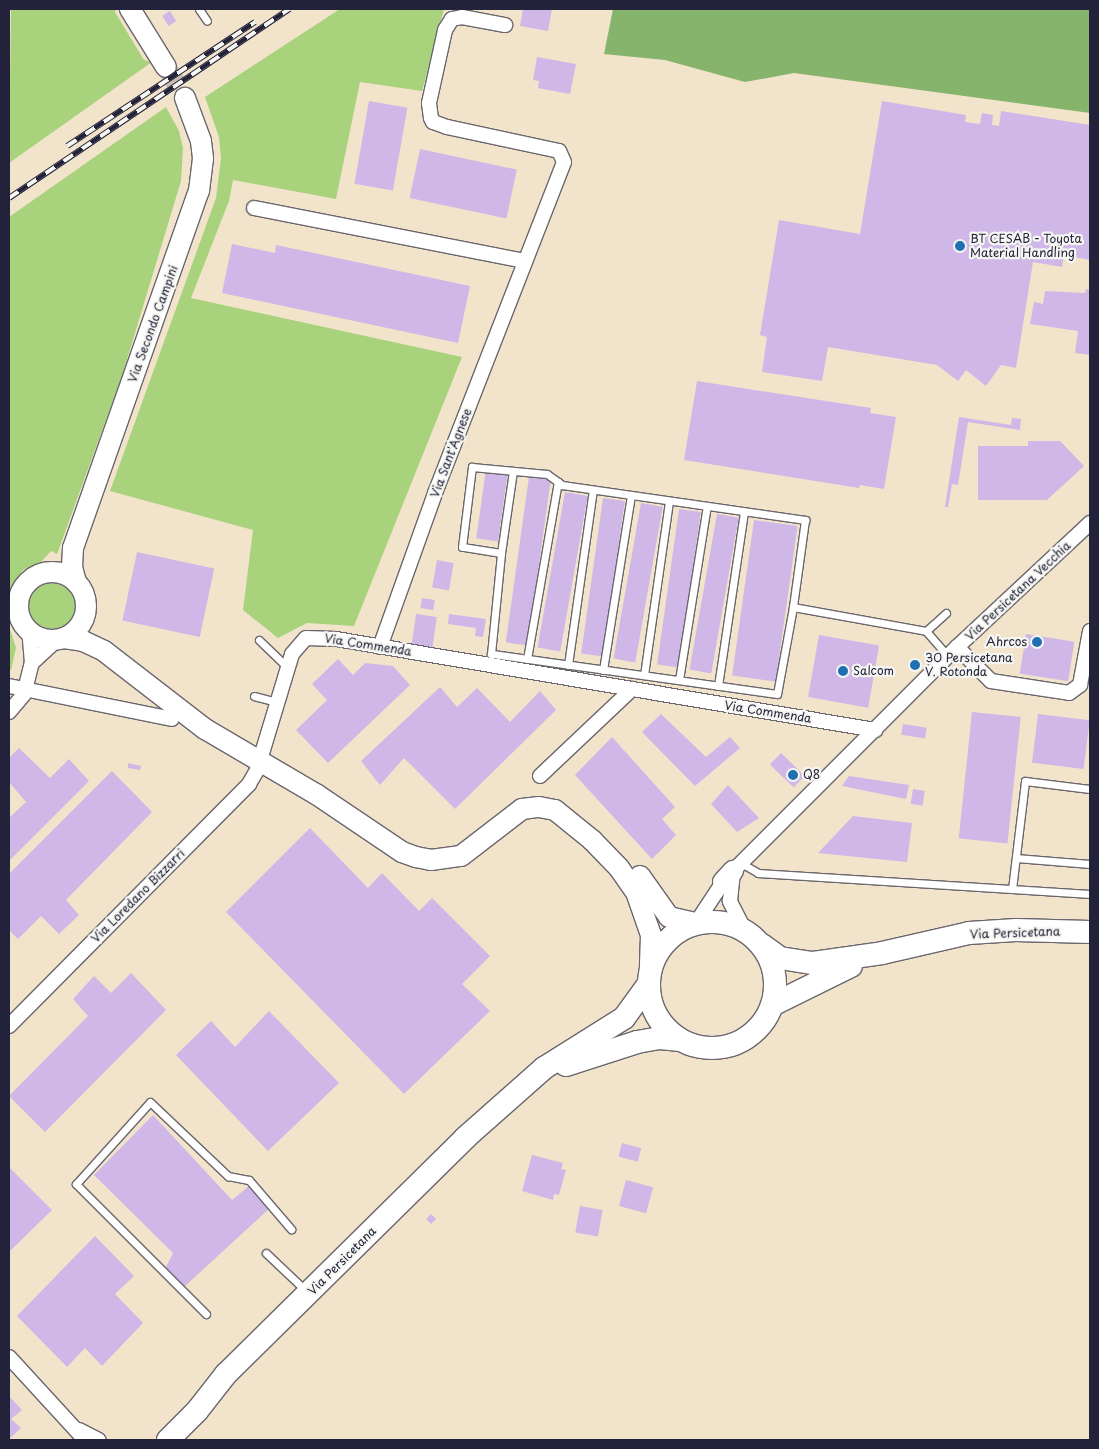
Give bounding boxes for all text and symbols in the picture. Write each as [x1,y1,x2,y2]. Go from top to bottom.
place label: BT CESAB - Toyota Material Handling [970,232,1082,260]
marker: BT CESAB - Toyota Material Handling [954,240,966,252]
street label: Via Secondo Campini [125,264,181,384]
street label: Via Sant'Agnese [427,406,475,500]
street label: Via Persicetana Vecchia [962,539,1074,643]
street label: Via Commenda [323,631,413,659]
place label: Ahrcos [986,635,1027,649]
marker: Ahrcos [1031,636,1043,648]
place label: 30 Persicetana V. Rotonda [925,651,1013,679]
marker: 30 Persicetana V. Rotonda [909,659,921,671]
place label: Salcom [853,664,894,678]
marker: Salcom [837,665,849,677]
street label: Via Commenda [723,698,813,726]
place label: Q8 [803,768,820,782]
marker: Q8 [787,769,799,781]
street label: Via Loredano Bizzarri [89,847,187,945]
street label: Via Persicetana [970,924,1060,942]
street label: Via Persicetana [305,1224,379,1298]

